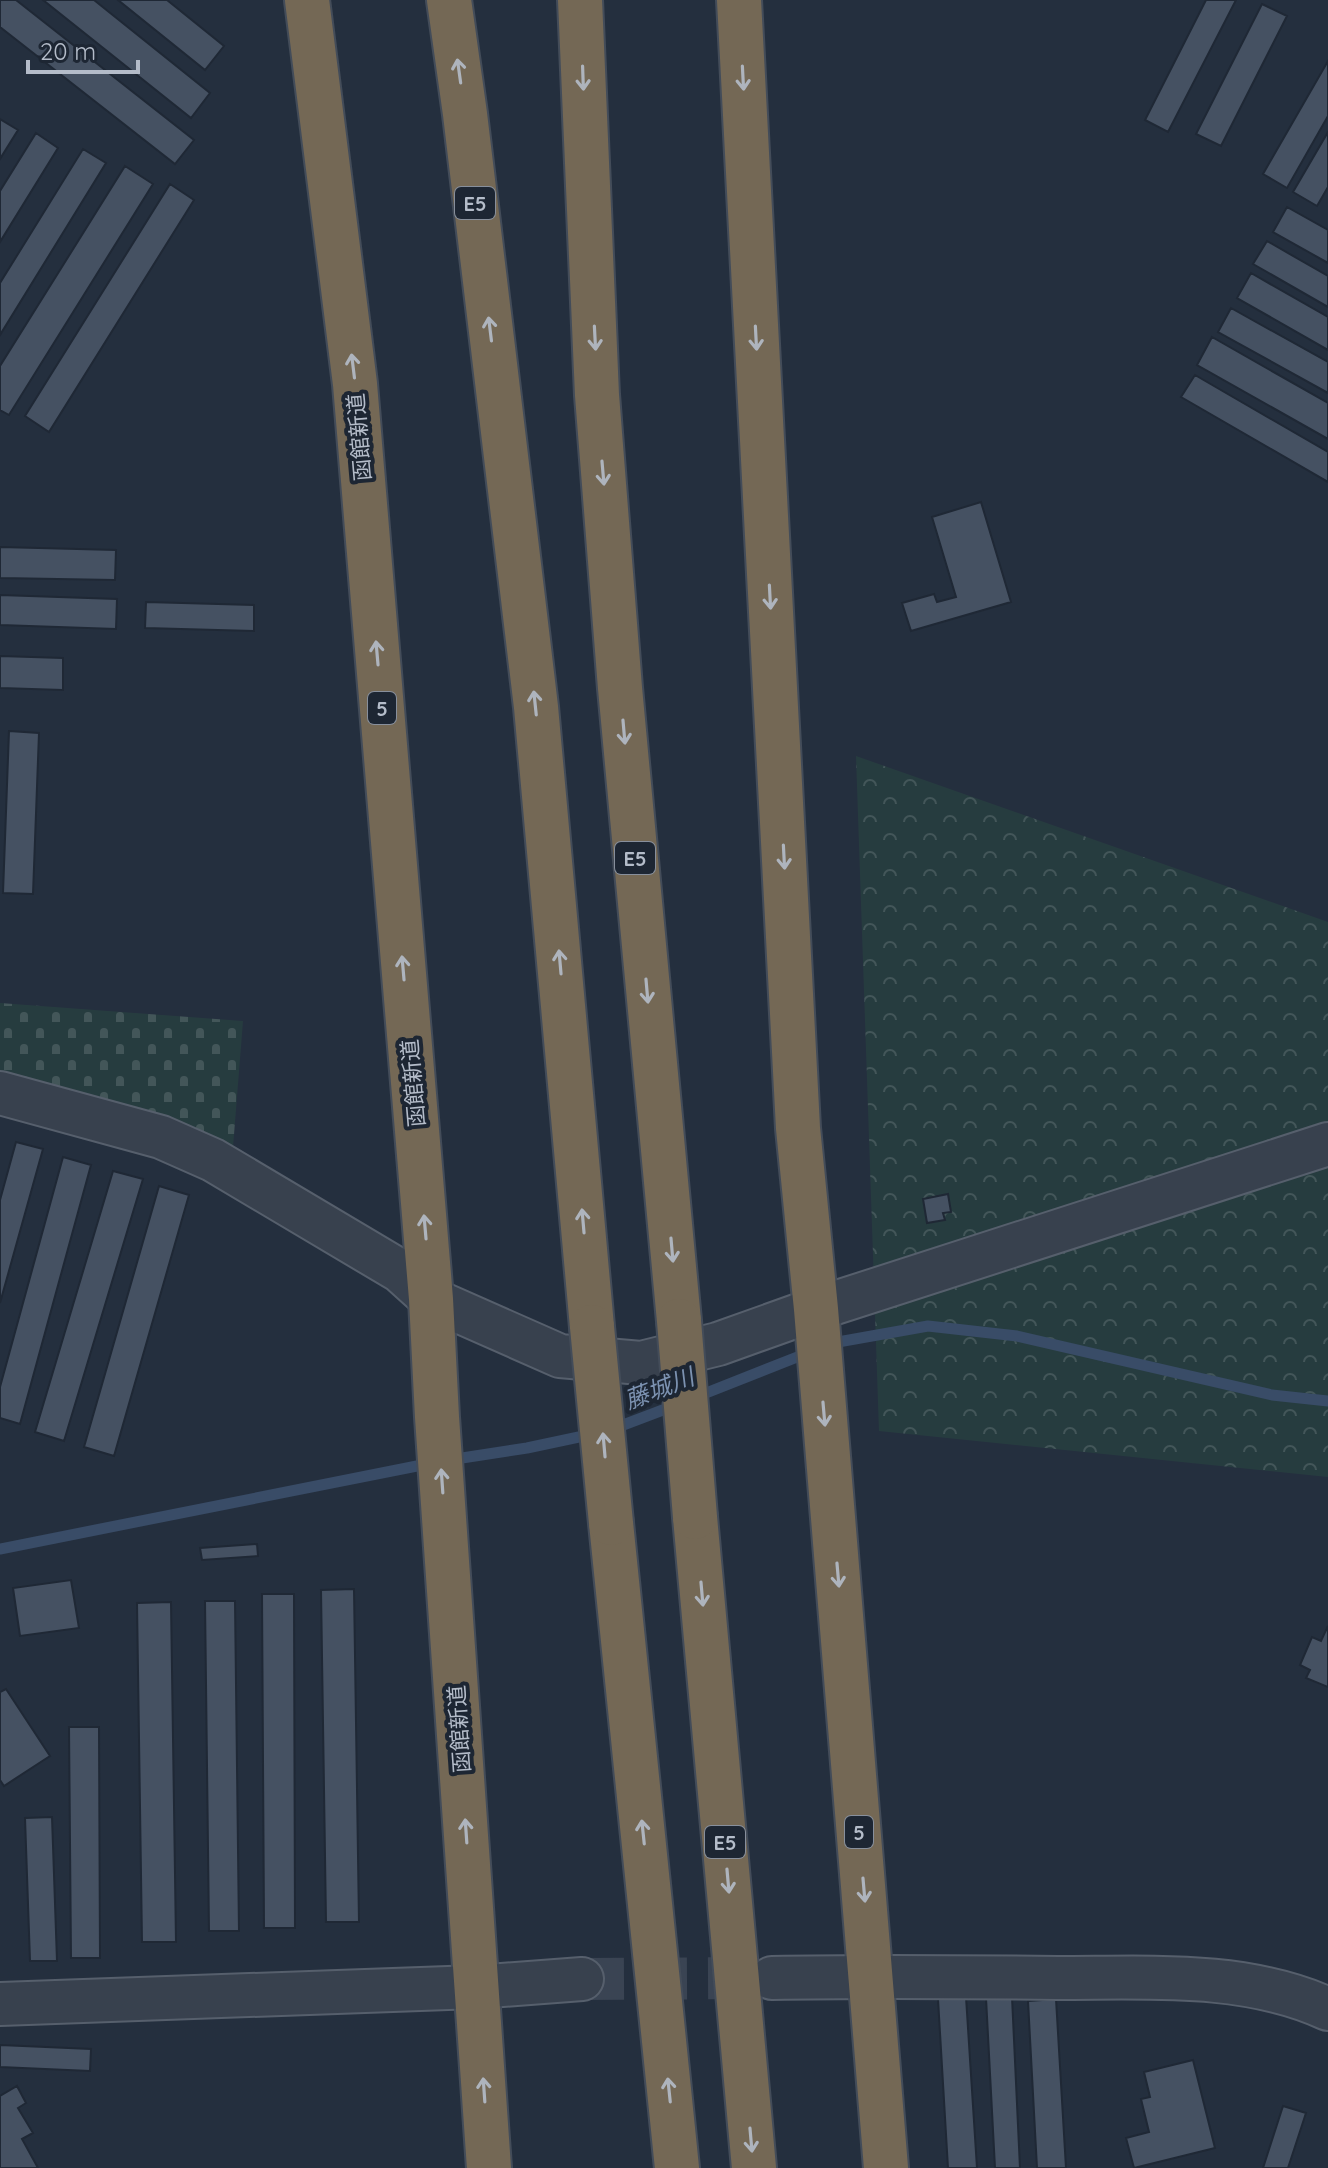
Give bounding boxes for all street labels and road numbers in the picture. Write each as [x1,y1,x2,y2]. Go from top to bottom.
road number: E5 [455,187,495,219]
street label: 函館新道 [341,392,377,482]
road number: 5 [368,692,396,724]
road number: E5 [615,842,655,874]
street label: 函館新道 [395,1038,431,1128]
street label: 函館新道 [442,1684,476,1774]
road number: 5 [845,1816,873,1848]
road number: E5 [705,1826,745,1858]

